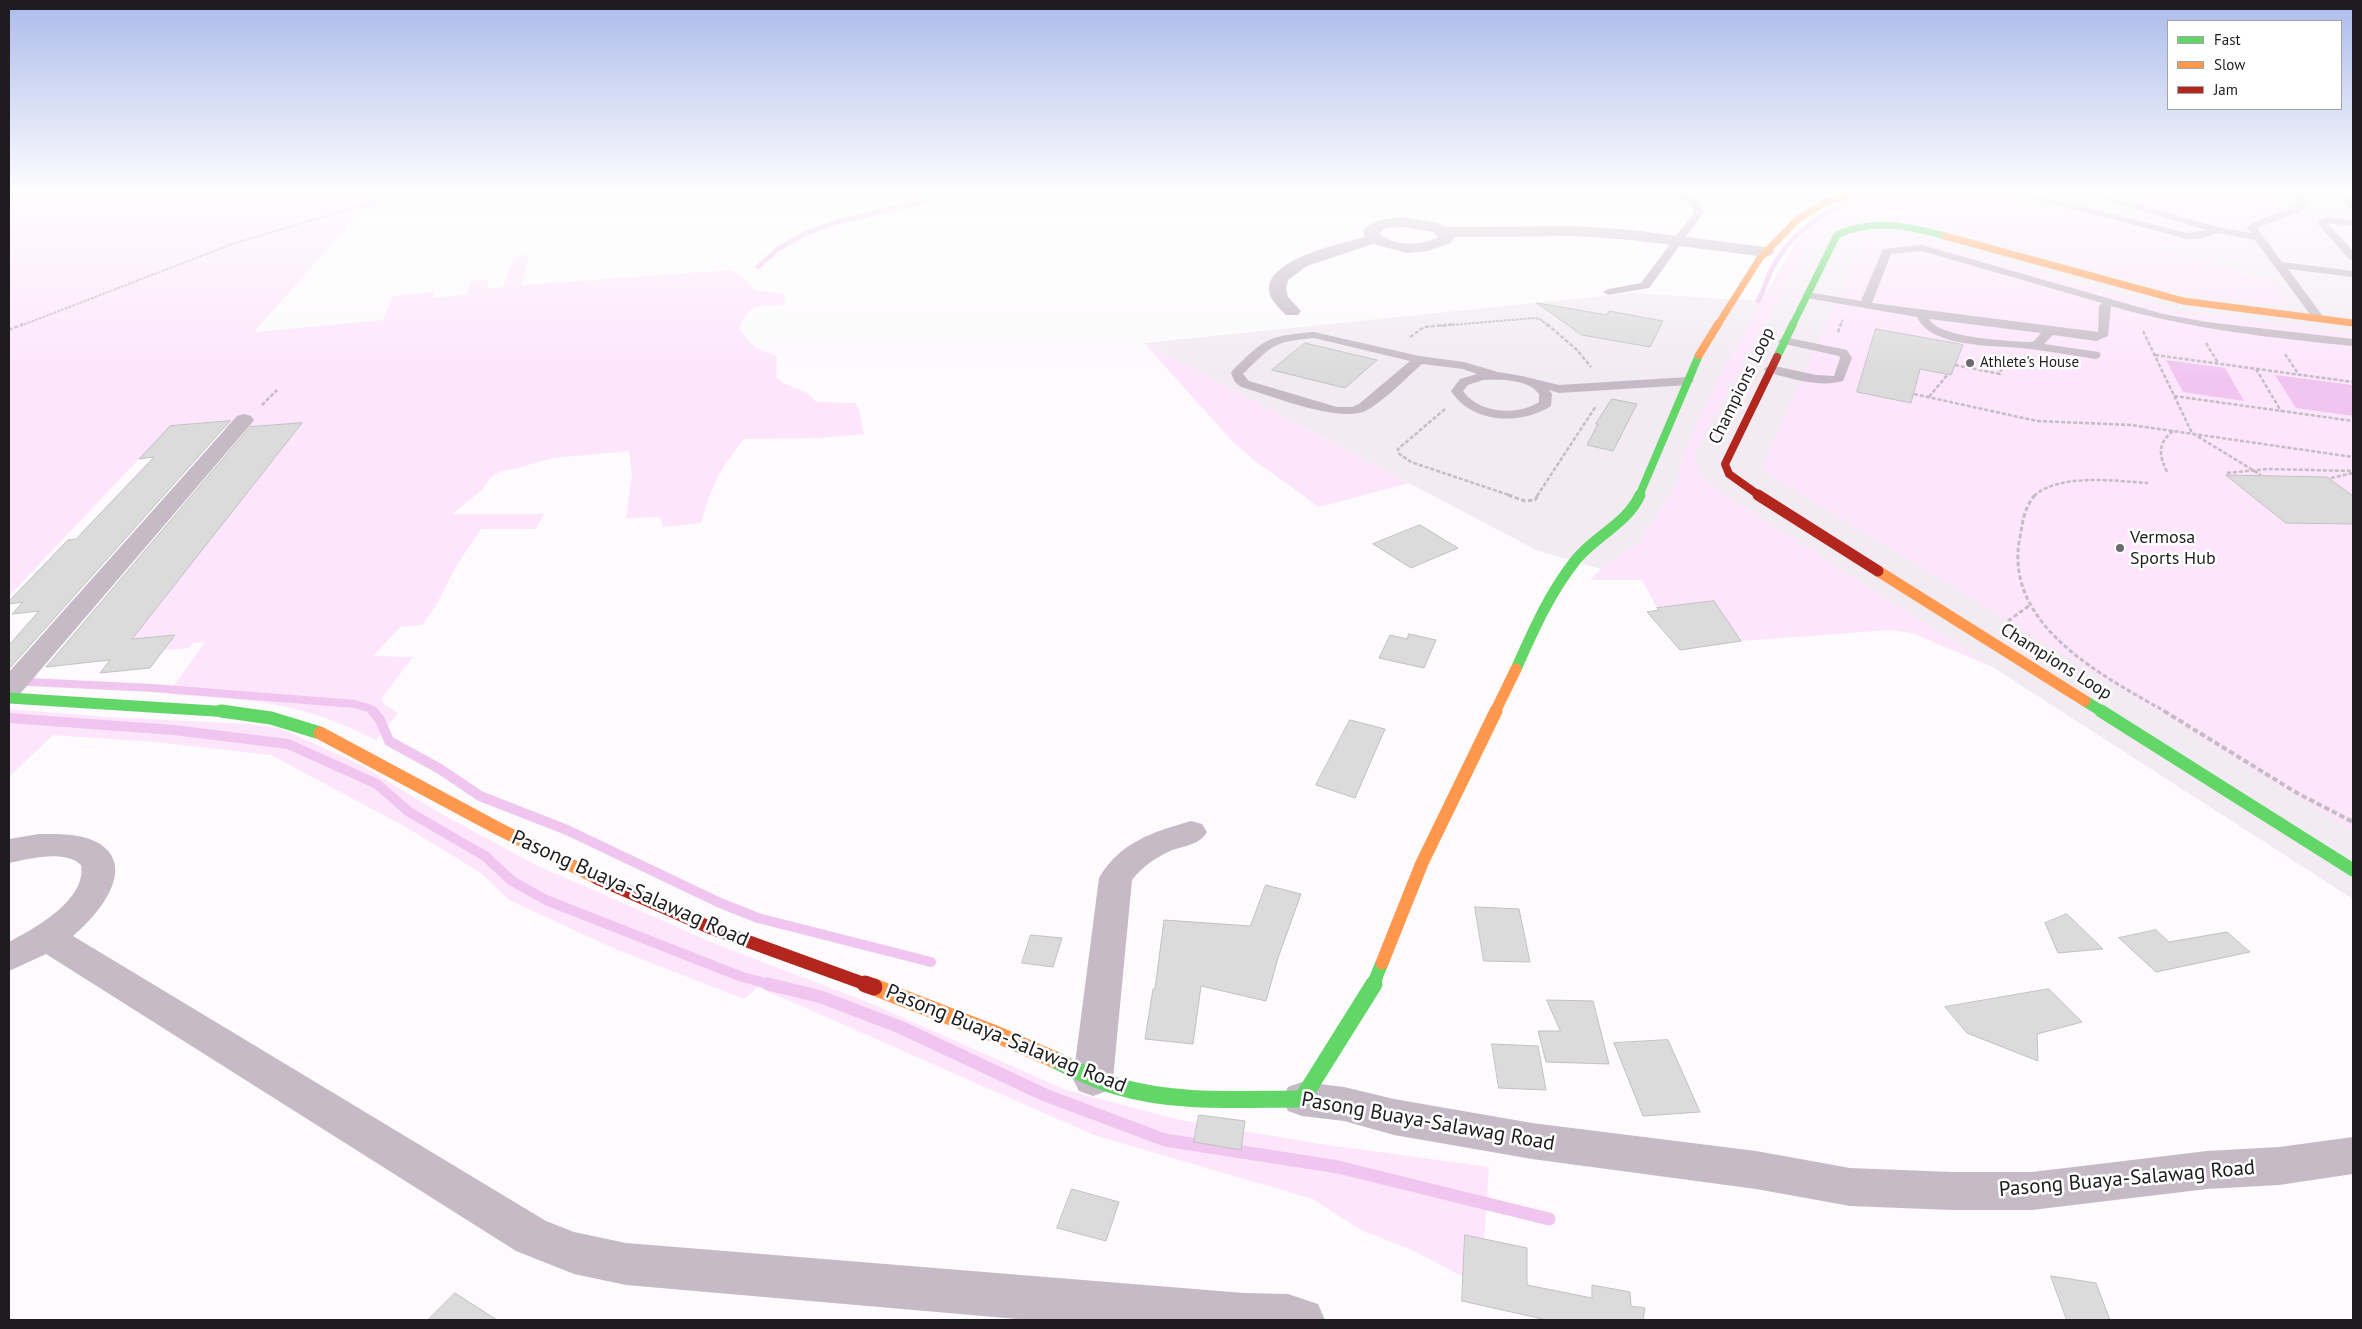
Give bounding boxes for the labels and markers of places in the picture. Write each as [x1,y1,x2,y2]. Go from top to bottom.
place label: Athlete's House [1980,354,2079,372]
marker: Athlete's House [1964,357,1976,369]
place label: Vermosa Sports Hub [2130,527,2216,570]
marker: Vermosa Sports Hub [2114,542,2126,554]

